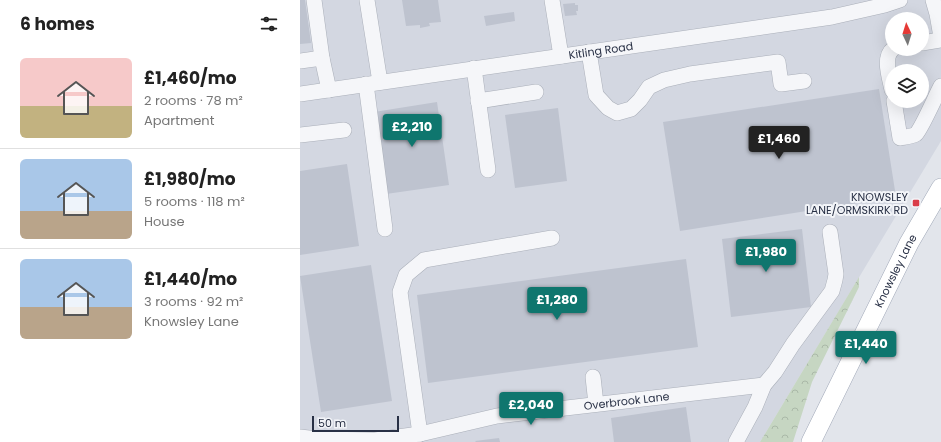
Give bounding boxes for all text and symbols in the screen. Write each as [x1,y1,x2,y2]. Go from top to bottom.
text: 6 homes [20,12,95,36]
north arrow [885,12,929,56]
map controls [885,12,929,108]
icon: filters [258,13,280,35]
street label: Kitling Road [568,38,634,63]
button: layers [885,64,929,108]
text: £1,460/mo [144,66,237,90]
icon: home [52,74,100,122]
text: 2 rooms · 78 m² [144,91,243,110]
text: Apartment [144,111,214,130]
pin: £2,210 [379,114,445,148]
text: £2,210 [392,117,432,136]
pin: £1,460 [746,126,812,160]
text: £1,460 [758,129,800,148]
text: £1,980/mo [144,167,236,191]
icon: home [52,175,100,223]
place label: KNOWSLEY LANE/ORMSKIRK RD [806,189,909,218]
text: 5 rooms · 118 m² [144,192,245,211]
marker: KNOWSLEY LANE/ORMSKIRK RD [911,198,921,208]
text: House [144,212,184,231]
street label: Knowsley Lane [870,231,921,310]
pin: £1,980 [733,239,799,273]
text: £1,980 [745,242,787,261]
text: £1,440/mo [144,267,237,291]
icon: home [52,275,100,323]
pin: £1,280 [524,287,590,321]
text: £1,280 [536,290,578,309]
text: 3 rooms · 92 m² [144,292,243,311]
text: Knowsley Lane [144,312,239,331]
pin: £1,440 [833,331,899,365]
text: £1,440 [844,334,888,353]
street label: Overbrook Lane [583,388,670,414]
pin: £2,040 [498,392,564,426]
text: £2,040 [508,395,554,414]
scale bar [312,414,399,433]
text: 50 m [318,415,346,431]

